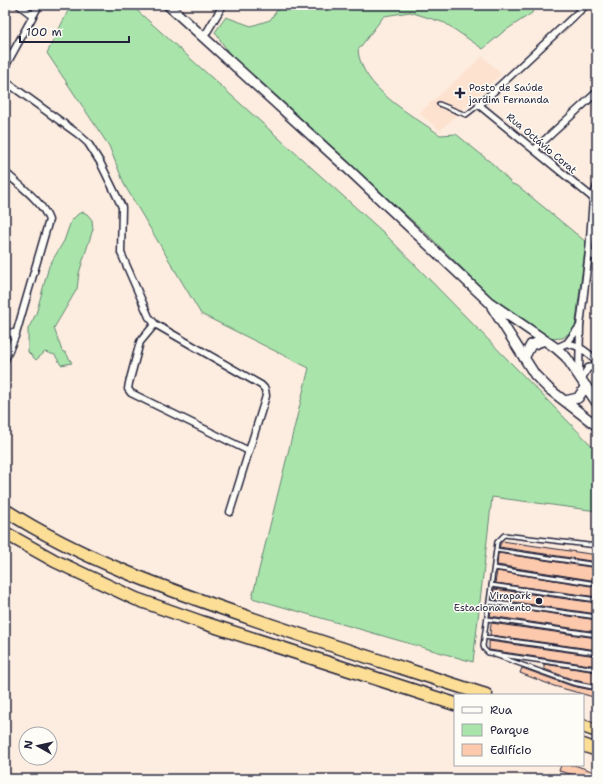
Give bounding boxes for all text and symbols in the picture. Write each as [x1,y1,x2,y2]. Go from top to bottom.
scale bar [20,18,129,44]
text: 100 m [26,24,62,40]
place label: Posto de Saúde jardim Fernanda [468,81,550,106]
marker: Posto de Saúde jardim Fernanda [454,87,466,99]
street label: Rua Octávio Corat [504,110,579,177]
place label: Virapark Estacionamento [454,589,531,614]
marker: Virapark Estacionamento [534,596,544,606]
legend [454,694,584,766]
text: Rua [490,702,513,718]
text: Parque [490,722,529,738]
north arrow [18,726,58,766]
text: N [21,739,37,750]
text: Edifício [490,742,531,758]

